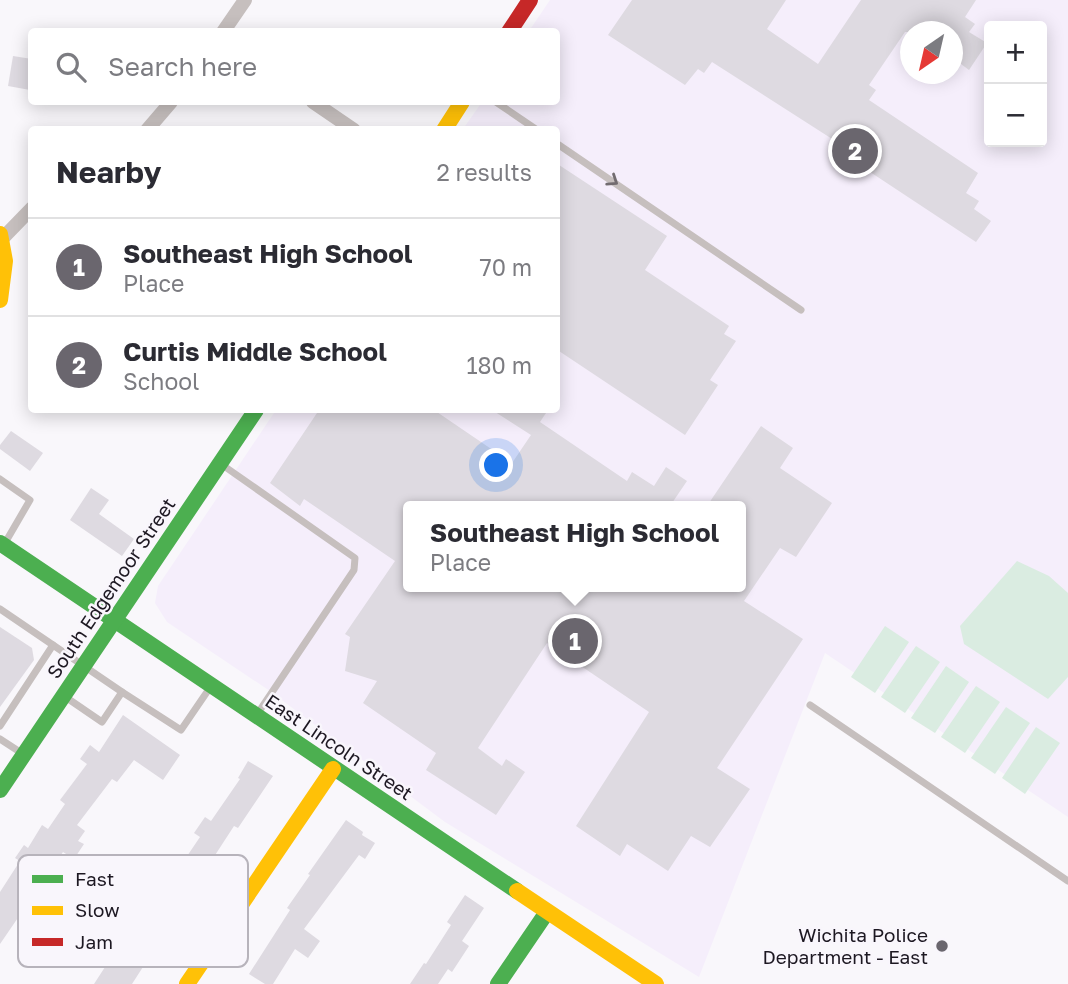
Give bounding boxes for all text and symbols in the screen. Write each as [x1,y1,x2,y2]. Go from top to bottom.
north arrow [900,21,963,84]
map controls [984,21,1047,147]
button: + [984,21,1047,84]
search box [28,28,560,105]
icon: search [52,48,90,86]
text: Search here [108,51,257,82]
button: − [984,84,1047,147]
pin: 2 [832,125,878,177]
text: Nearby [56,154,161,190]
text: 2 results [436,158,532,186]
one-way arrow [605,173,618,185]
text: Southeast High School [123,238,412,269]
text: 1 [73,253,85,281]
text: 70 m [479,253,532,281]
text: Place [123,269,184,297]
text: Curtis Middle School [123,336,387,367]
text: 2 [72,351,86,379]
text: 180 m [466,351,532,379]
text: School [123,367,199,395]
your location [479,448,513,482]
street label: South Edgemoor Street [42,493,180,682]
popup [403,501,746,592]
text: Southeast High School [430,517,719,548]
text: Place [430,548,491,576]
pin: 1 [552,615,598,667]
street label: East Lincoln Street [261,689,417,804]
legend [18,855,248,967]
text: Fast [75,867,114,890]
text: Slow [75,898,120,921]
place label: Wichita Police Department - East [762,923,928,968]
text: Jam [75,930,113,953]
marker: Wichita Police Department - East [934,938,950,954]

